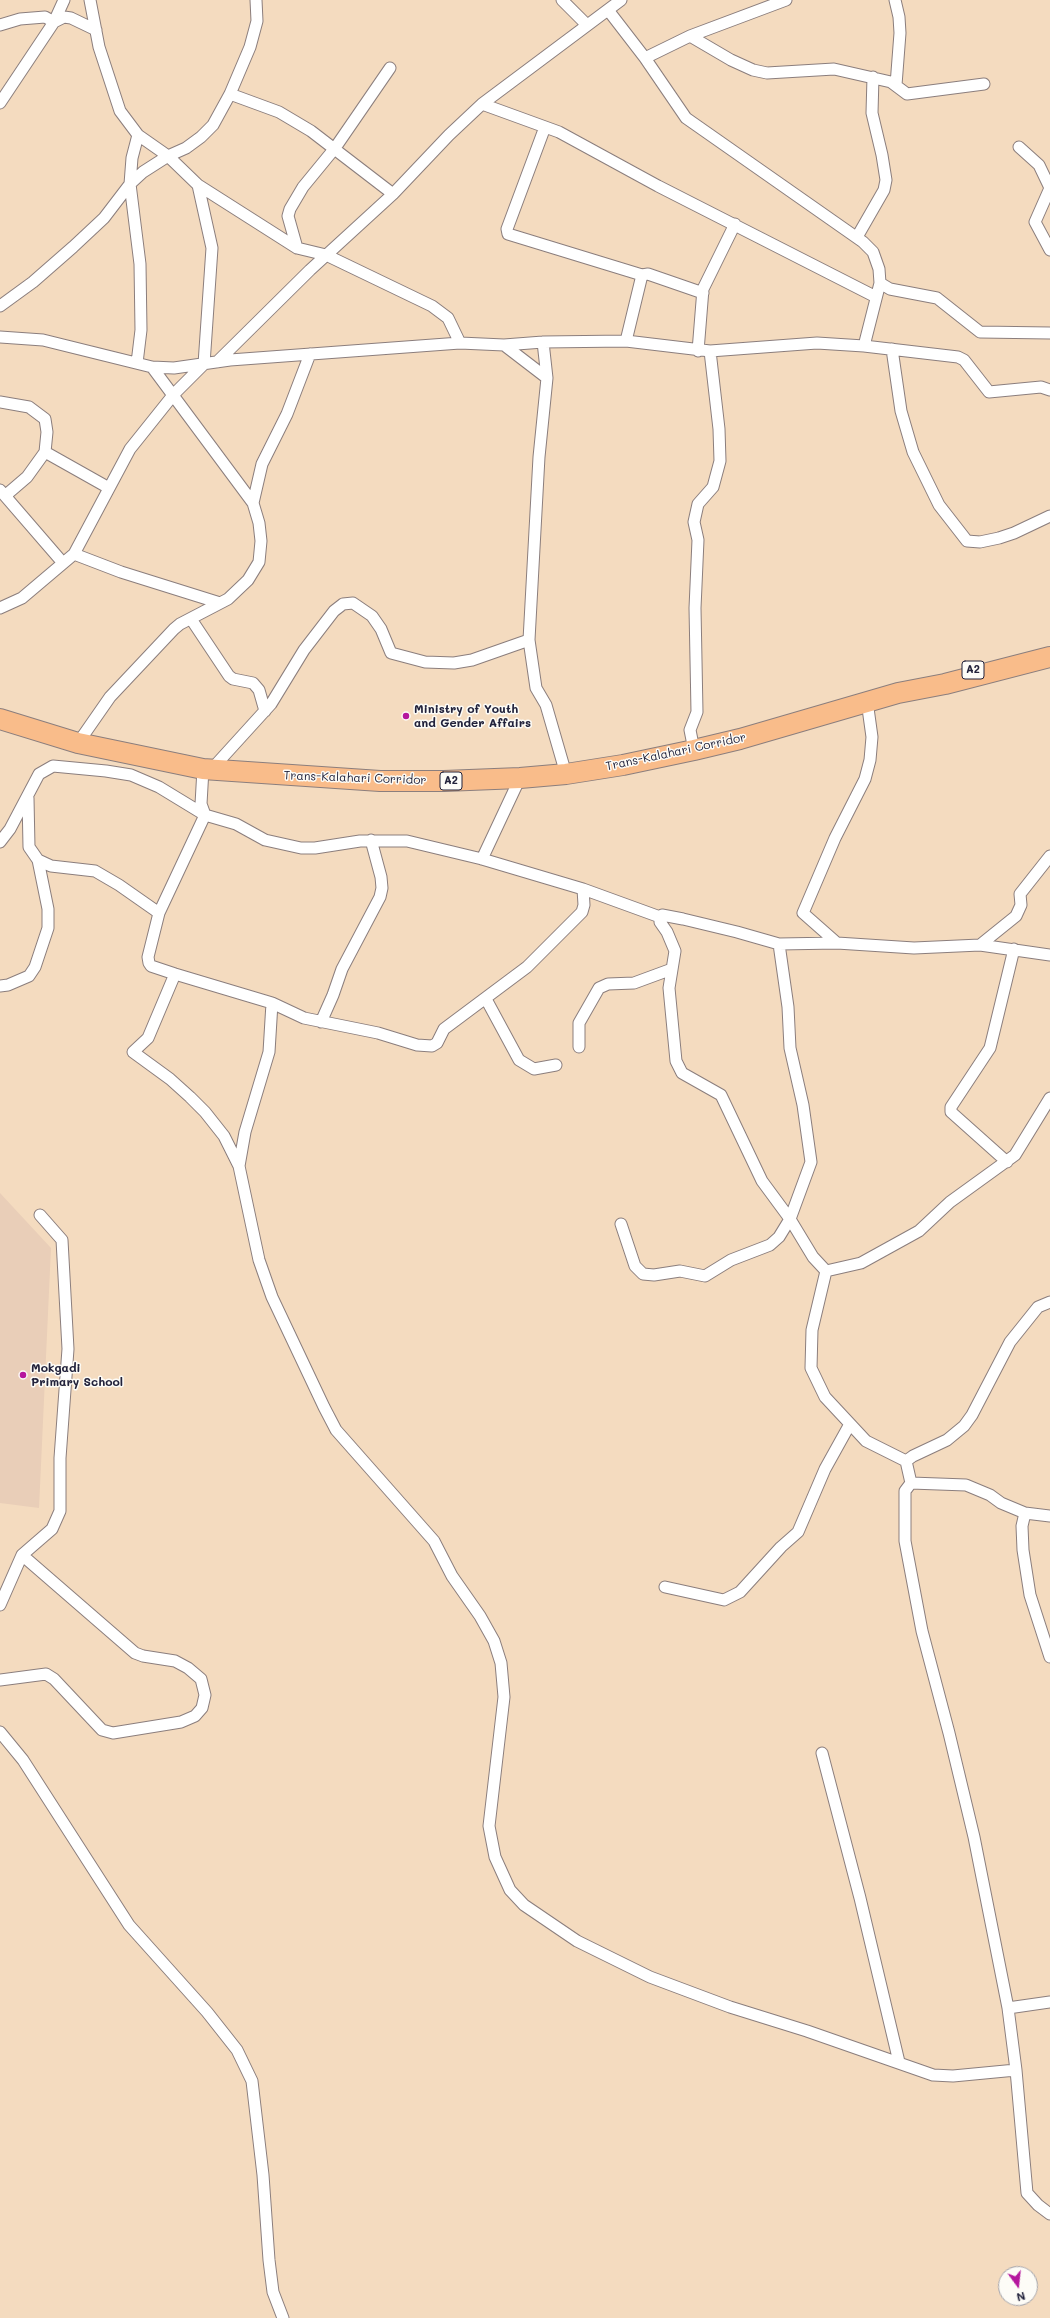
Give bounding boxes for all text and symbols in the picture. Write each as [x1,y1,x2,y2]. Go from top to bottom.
road number: A2 [962,661,984,679]
place label: Ministry of Youth and Gender Affairs [414,702,531,730]
marker: Ministry of Youth and Gender Affairs [401,711,411,721]
street label: Trans-Kalahari Corridor [605,730,747,774]
street label: Trans-Kalahari Corridor [283,768,427,788]
road number: A2 [440,772,462,790]
place label: Mokgadi Primary School [31,1361,123,1389]
marker: Mokgadi Primary School [18,1370,28,1380]
north arrow [998,2266,1038,2306]
text: N [1015,2289,1027,2305]

